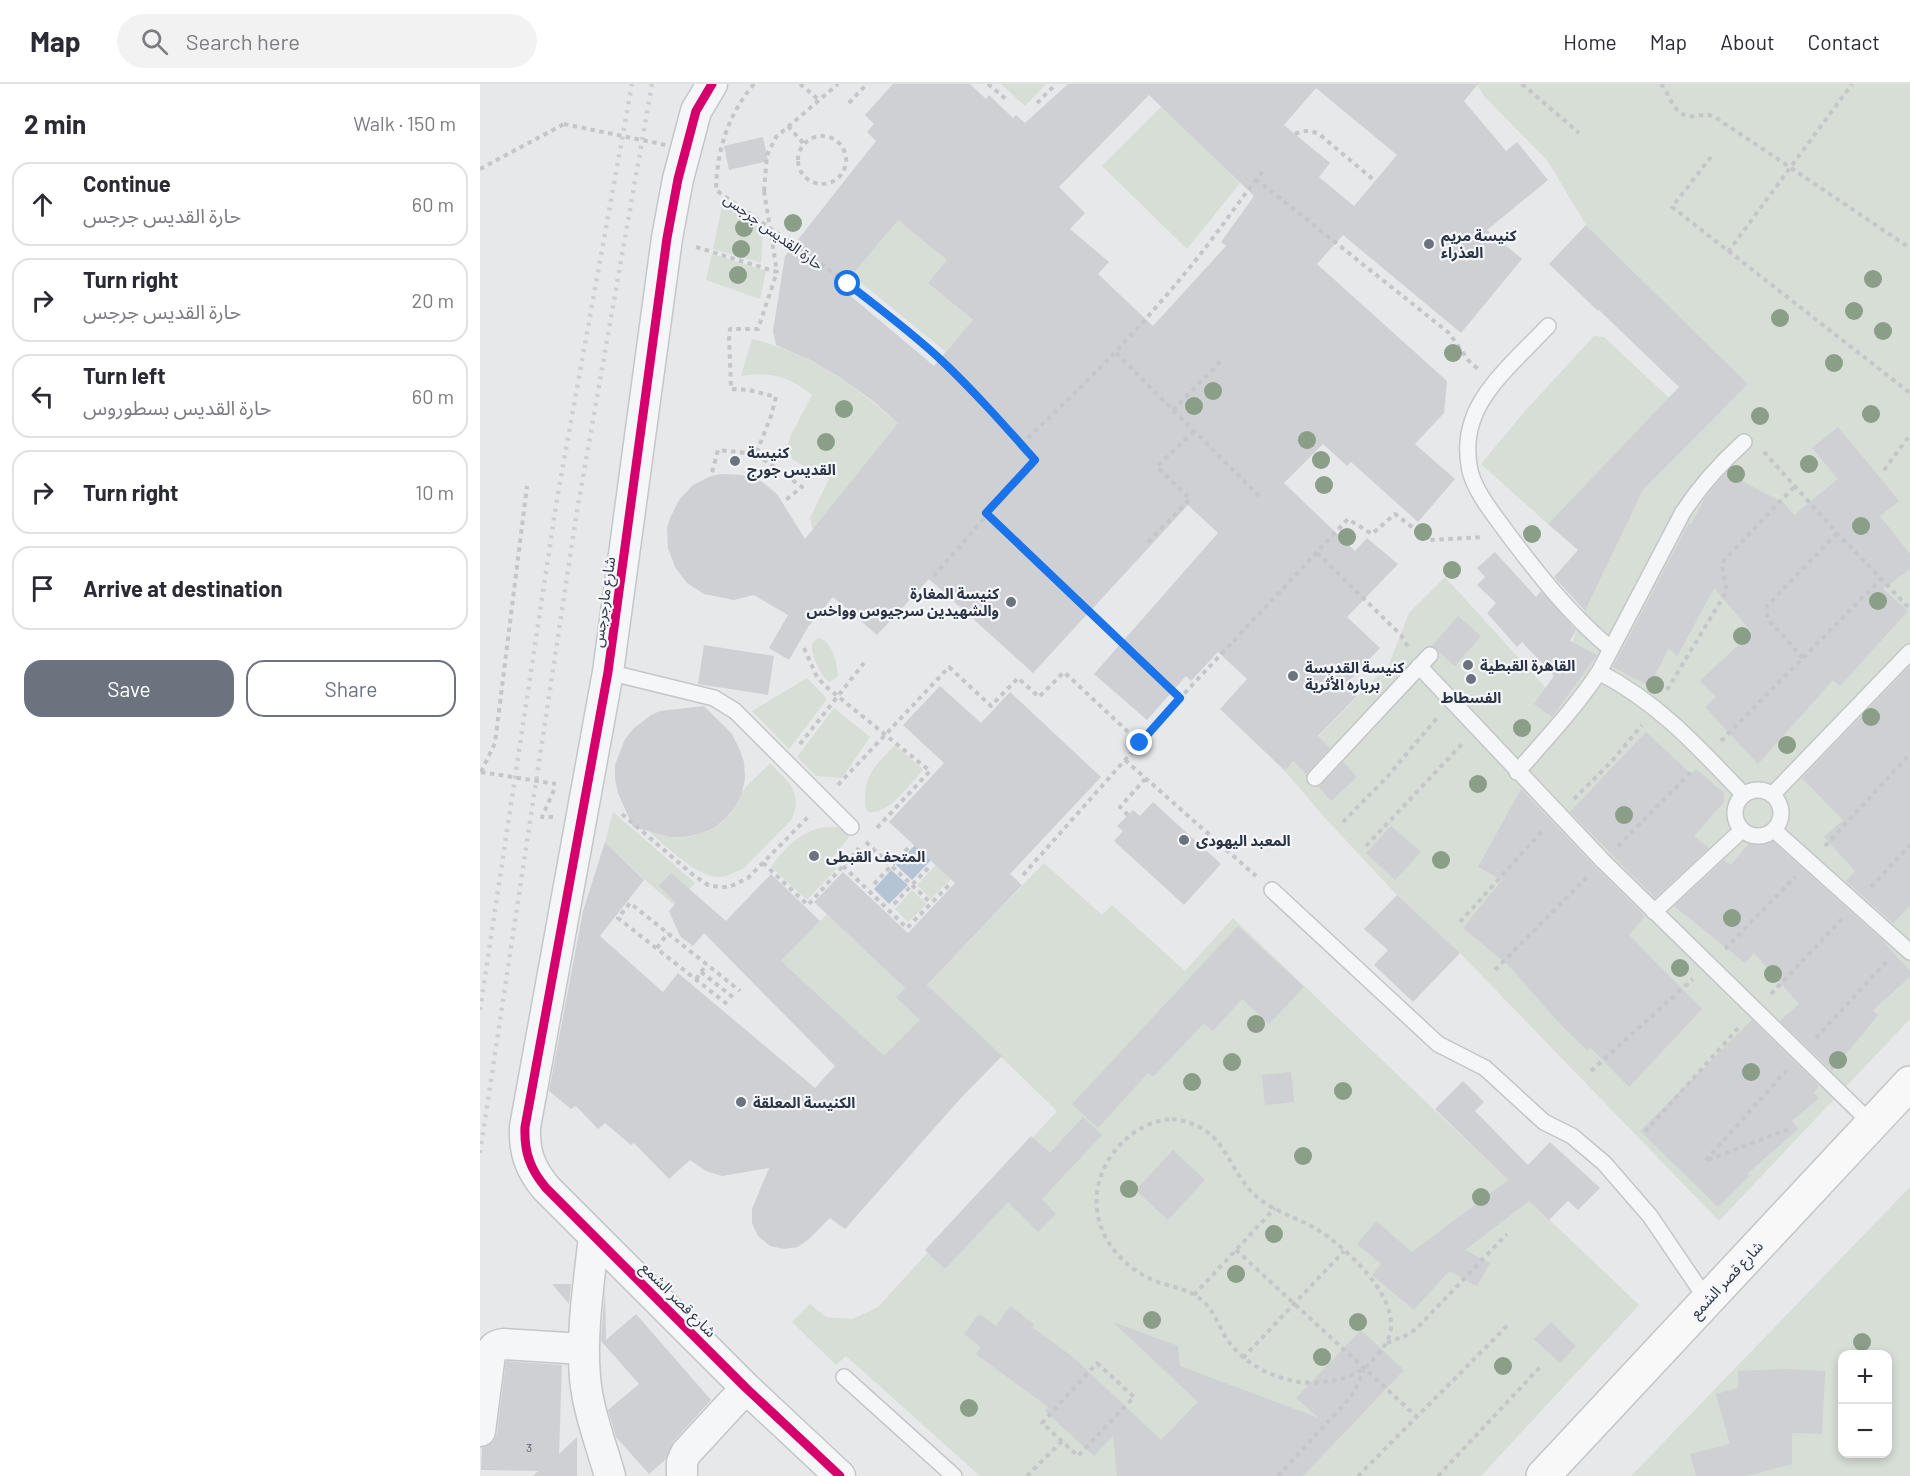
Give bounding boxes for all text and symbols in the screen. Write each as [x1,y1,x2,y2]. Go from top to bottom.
search box [117,14,537,68]
text: Map [30,24,81,58]
icon: search [138,25,171,58]
text: Search here [186,28,300,54]
text: Home [1563,29,1617,54]
text: Map [1650,29,1687,54]
text: About [1720,29,1775,54]
text: Contact [1808,29,1880,54]
text: 2 min [24,108,86,139]
text: Walk · 150 m [353,111,456,135]
text: Continue [83,170,171,196]
icon: ahead [26,188,59,221]
street label: حارة القديس جرجس [720,189,827,274]
text: 60 m [412,192,454,216]
text: حارة القديس جرجس [83,203,241,227]
place label: كنيسة مريم العذراء [1441,226,1517,262]
marker: كنيسة مريم العذراء [1422,237,1436,251]
text: Turn right [83,266,178,292]
route start [834,270,860,296]
icon: right [26,284,59,317]
text: 20 m [411,288,454,312]
text: حارة القديس جرجس [83,299,241,323]
text: Turn left [83,362,166,388]
icon: left [26,380,59,413]
text: 60 m [412,384,454,408]
text: حارة القديس بسطوروس [83,395,272,419]
place label: كنيسة القديس جورج [747,443,836,481]
marker: كنيسة القديس جورج [728,454,742,468]
icon: right [26,476,59,509]
text: Turn right [83,479,178,505]
text: 10 m [415,480,454,504]
street label: شارع مارجرجس [588,555,622,649]
icon: arrive [26,572,59,605]
text: Arrive at destination [83,575,282,601]
place label: كنيسة المغارة والشهيدين سرجيوس وواخس [807,584,999,620]
marker: كنيسة المغارة والشهيدين سرجيوس وواخس [1004,595,1018,609]
place label: القاهرة القبطية [1480,656,1575,675]
place label: كنيسة القديسة برباره الأثرية [1305,658,1405,694]
marker: القاهرة القبطية [1461,658,1475,672]
button: Save [24,660,234,717]
button: Share [246,660,456,717]
marker: كنيسة القديسة برباره الأثرية [1286,669,1300,683]
marker: الفسطاط [1464,672,1478,686]
place label: الفسطاط [1441,688,1501,706]
route end [1126,729,1152,755]
place label: المعبد اليهودى [1196,831,1291,850]
marker: المعبد اليهودى [1177,833,1191,847]
place label: المتحف القبطى [826,847,925,866]
marker: المتحف القبطى [807,849,821,863]
place label: الكنيسة المعلقة [753,1093,855,1111]
marker: الكنيسة المعلقة [734,1095,748,1109]
street label: شارع قصر الشمع [1686,1237,1769,1324]
street label: شارع قصر الشمع [635,1258,721,1343]
map controls [1838,1350,1892,1458]
button: + [1838,1350,1892,1404]
button: − [1838,1404,1892,1458]
house number: 3 [526,1440,532,1454]

